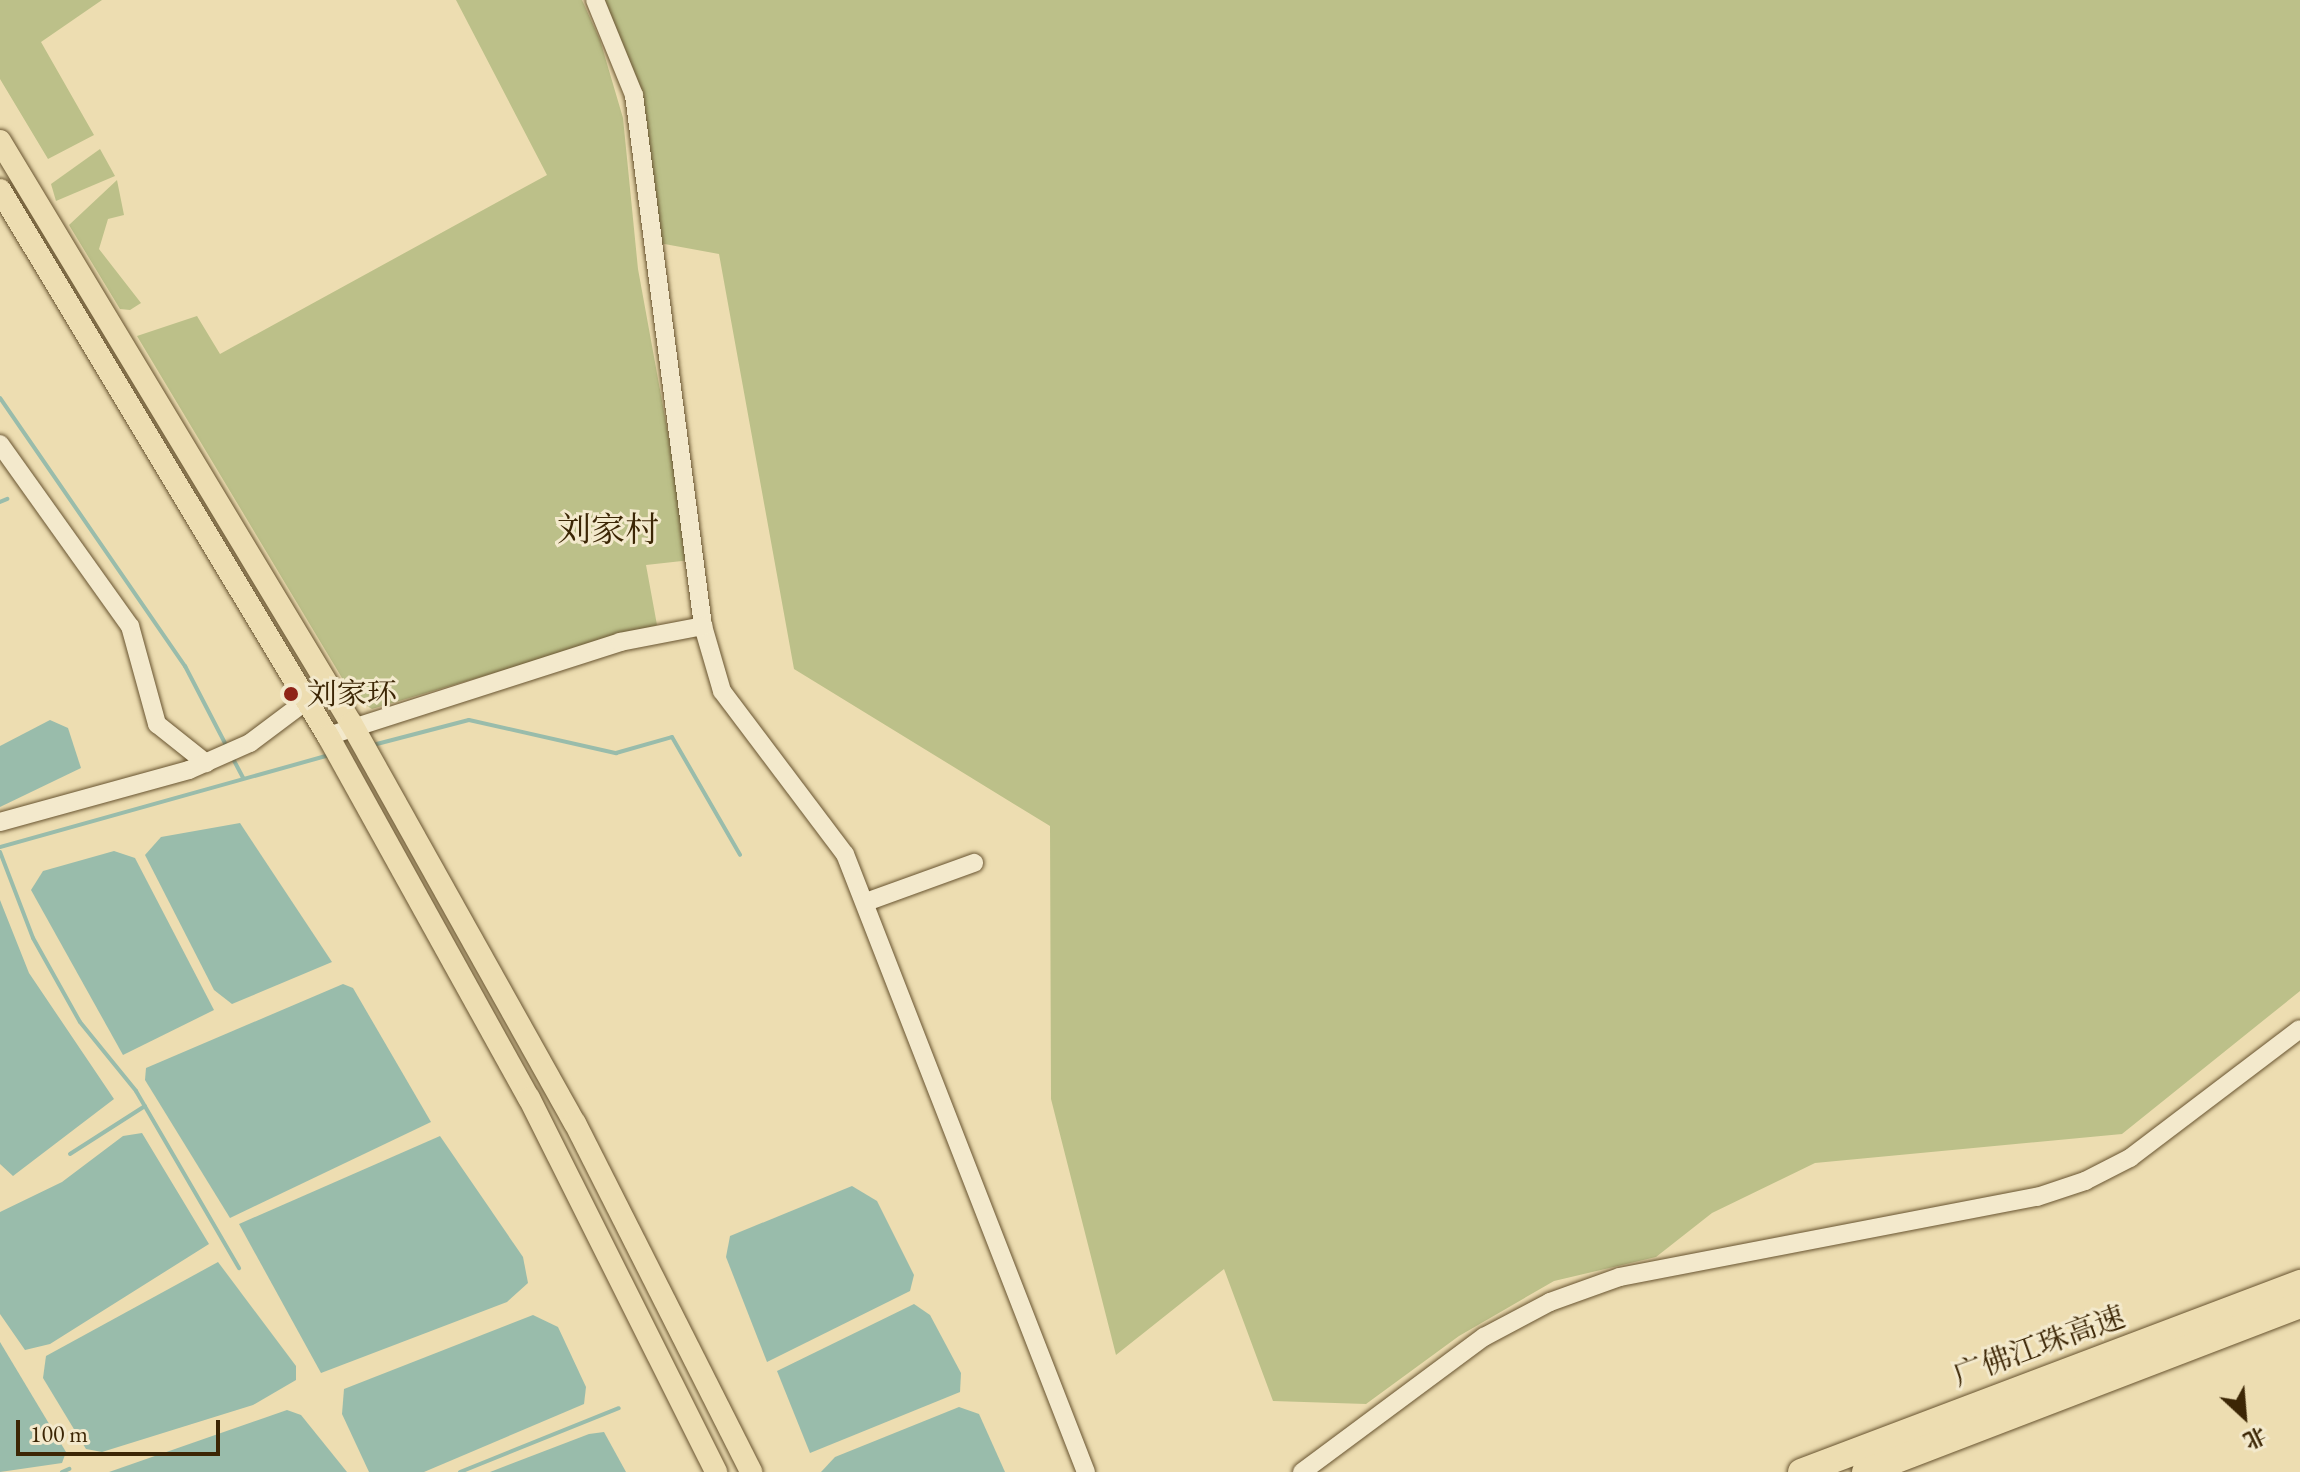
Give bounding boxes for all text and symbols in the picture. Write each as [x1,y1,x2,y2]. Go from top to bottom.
district label: 刘家村 [557,510,659,550]
place label: 刘家环 [307,676,397,712]
marker: 刘家环 [282,685,300,703]
street label: 广佛江珠高速 [1948,1298,2130,1394]
north arrow [2204,1376,2284,1456]
scale bar [20,1404,224,1454]
text: 100 m [30,1418,88,1449]
text: 北 [2238,1420,2271,1456]

